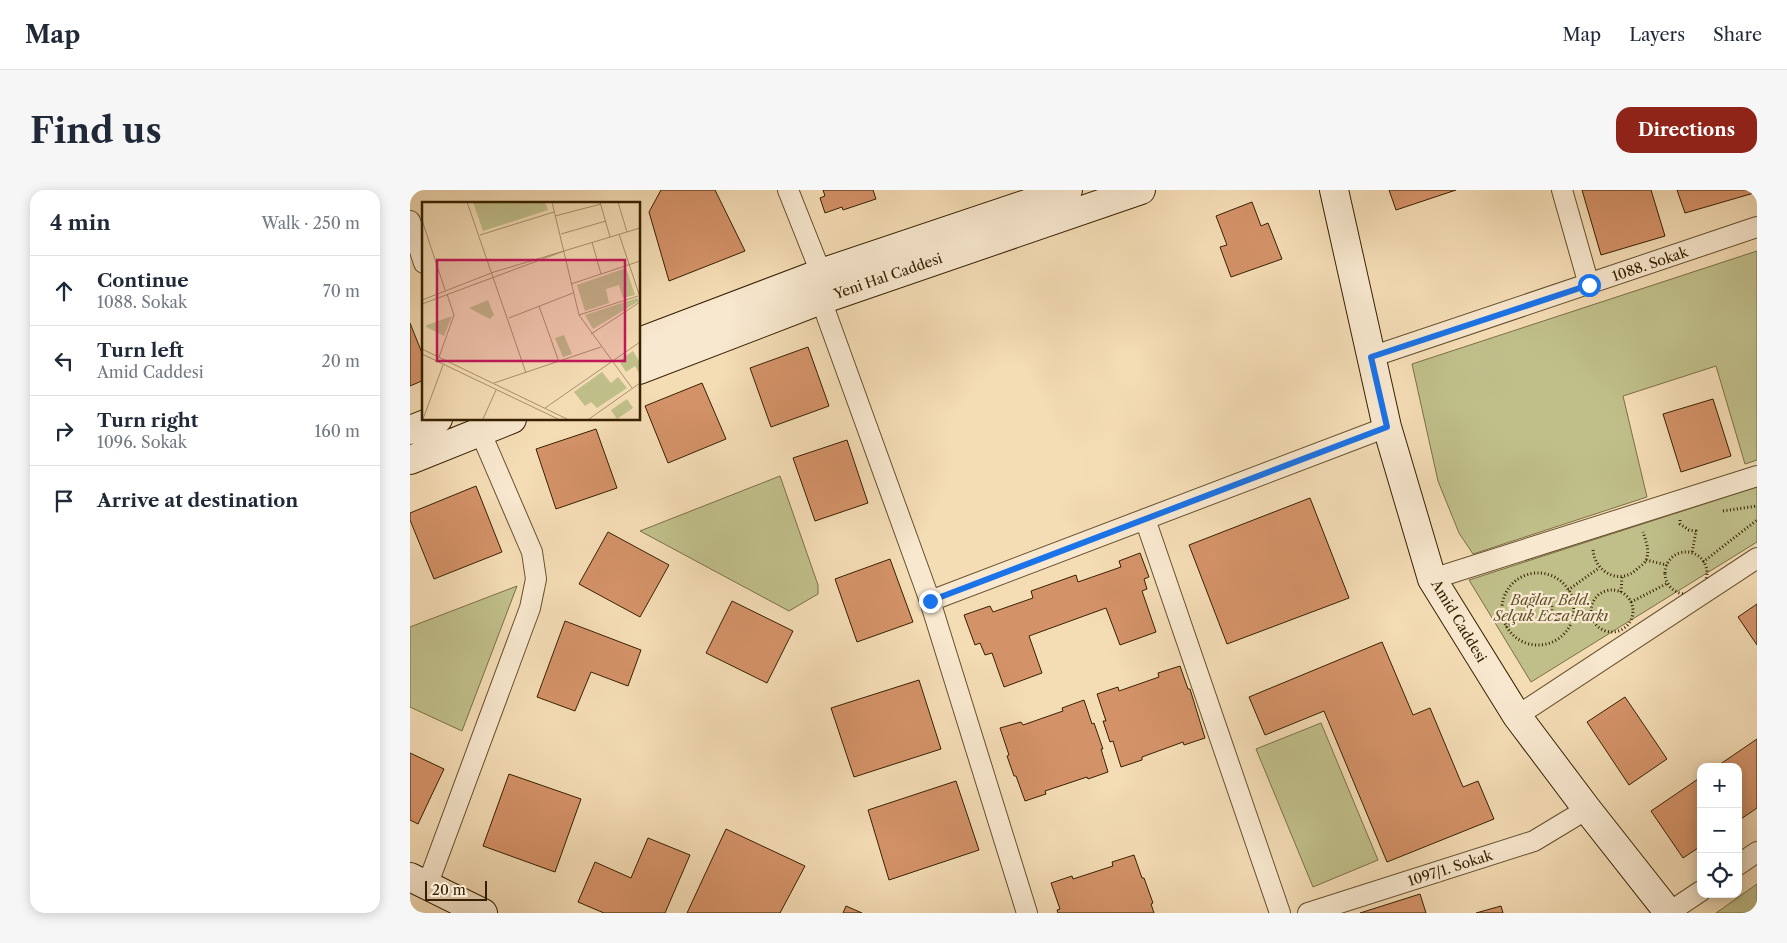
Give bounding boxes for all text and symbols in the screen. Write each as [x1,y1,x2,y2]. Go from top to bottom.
text: Map [25,20,80,49]
text: Map [1563,24,1601,46]
text: Layers [1629,24,1685,46]
text: Share [1713,24,1762,46]
button: Directions [1616,107,1757,153]
text: Find us [30,109,162,152]
inset map [422,202,640,420]
text: 4 min [50,210,111,235]
text: Walk · 250 m [262,213,360,233]
street label: 1088. Sokak [1610,242,1691,285]
street label: Yeni Hal Caddesi [830,249,945,303]
text: Continue [97,269,189,292]
route start [1578,274,1601,297]
icon: ahead [50,277,78,305]
text: 70 m [323,281,360,301]
text: 1088. Sokak [97,292,187,312]
text: Turn left [97,339,184,362]
icon: left [50,347,78,375]
text: 20 m [321,351,360,371]
text: Amid Caddesi [97,362,204,382]
text: Turn right [97,409,198,432]
icon: right [50,417,78,445]
text: 160 m [315,421,360,441]
text: 1096. Sokak [97,432,187,452]
icon: arrive [50,487,78,515]
text: Arrive at destination [97,489,298,512]
street label: Amid Caddesi [1427,575,1491,666]
route end [919,590,942,613]
park label: Bağlar Beld. Selçuk Ecza Parkı [1493,591,1609,625]
map controls [1697,763,1742,898]
button: + [1697,763,1742,808]
button: − [1697,808,1742,853]
street label: 1097/1. Sokak [1405,846,1495,890]
button: locate [1697,853,1742,898]
scale bar [425,878,488,901]
text: 20 m [432,881,466,899]

